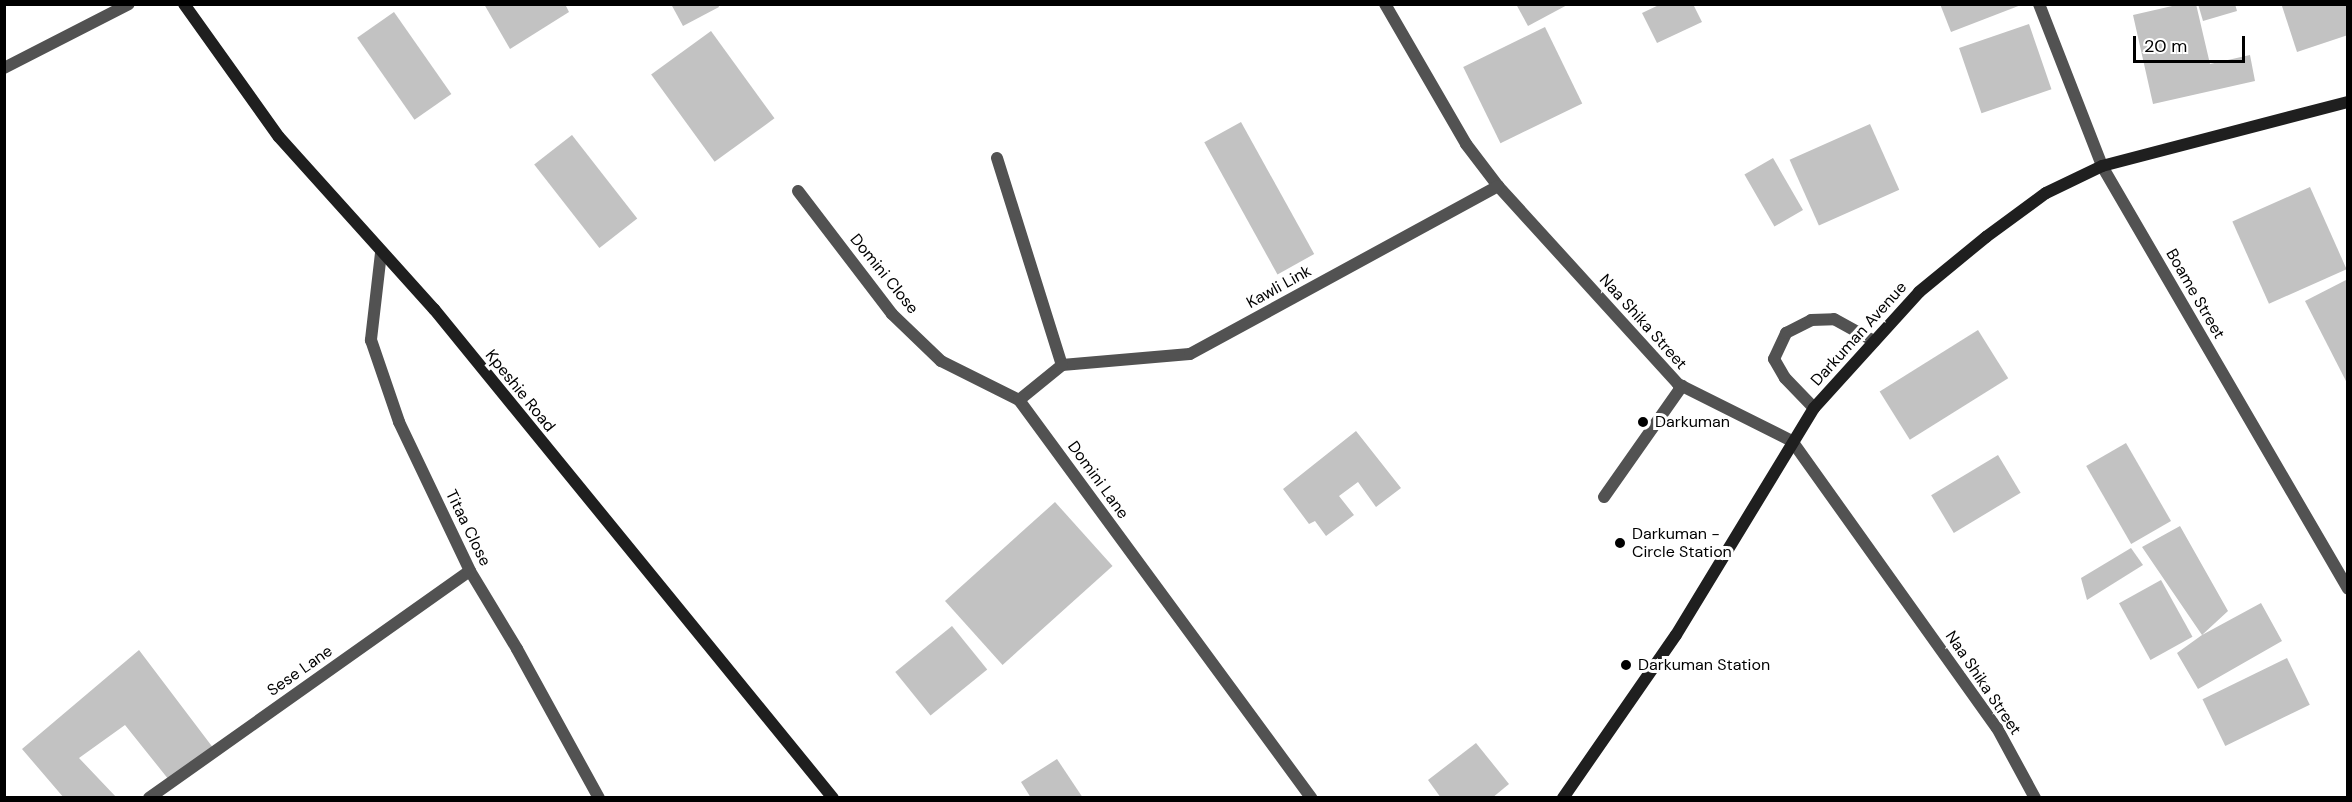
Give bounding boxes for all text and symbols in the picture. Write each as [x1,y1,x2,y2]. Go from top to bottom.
scale bar [2136,24,2248,62]
text: 20 m [2144,34,2187,58]
street label: Domini Close [846,230,922,318]
street label: Boame Street [2161,246,2229,342]
street label: Kawli Link [1243,261,1315,313]
street label: Naa Shika Street [1595,270,1691,374]
street label: Darkuman Avenue [1807,278,1911,390]
street label: Kpeshie Road [481,346,559,436]
place label: Darkuman [1655,412,1730,432]
marker: Darkuman [1636,415,1650,429]
street label: Domini Lane [1063,437,1133,523]
street label: Titaa Close [441,487,495,569]
place label: Darkuman - Circle Station [1632,524,1732,562]
marker: Darkuman - Circle Station [1613,536,1627,550]
street label: Naa Shika Street [1941,627,2025,739]
street label: Sese Lane [264,642,336,700]
place label: Darkuman Station [1638,655,1770,675]
marker: Darkuman Station [1619,658,1633,672]

